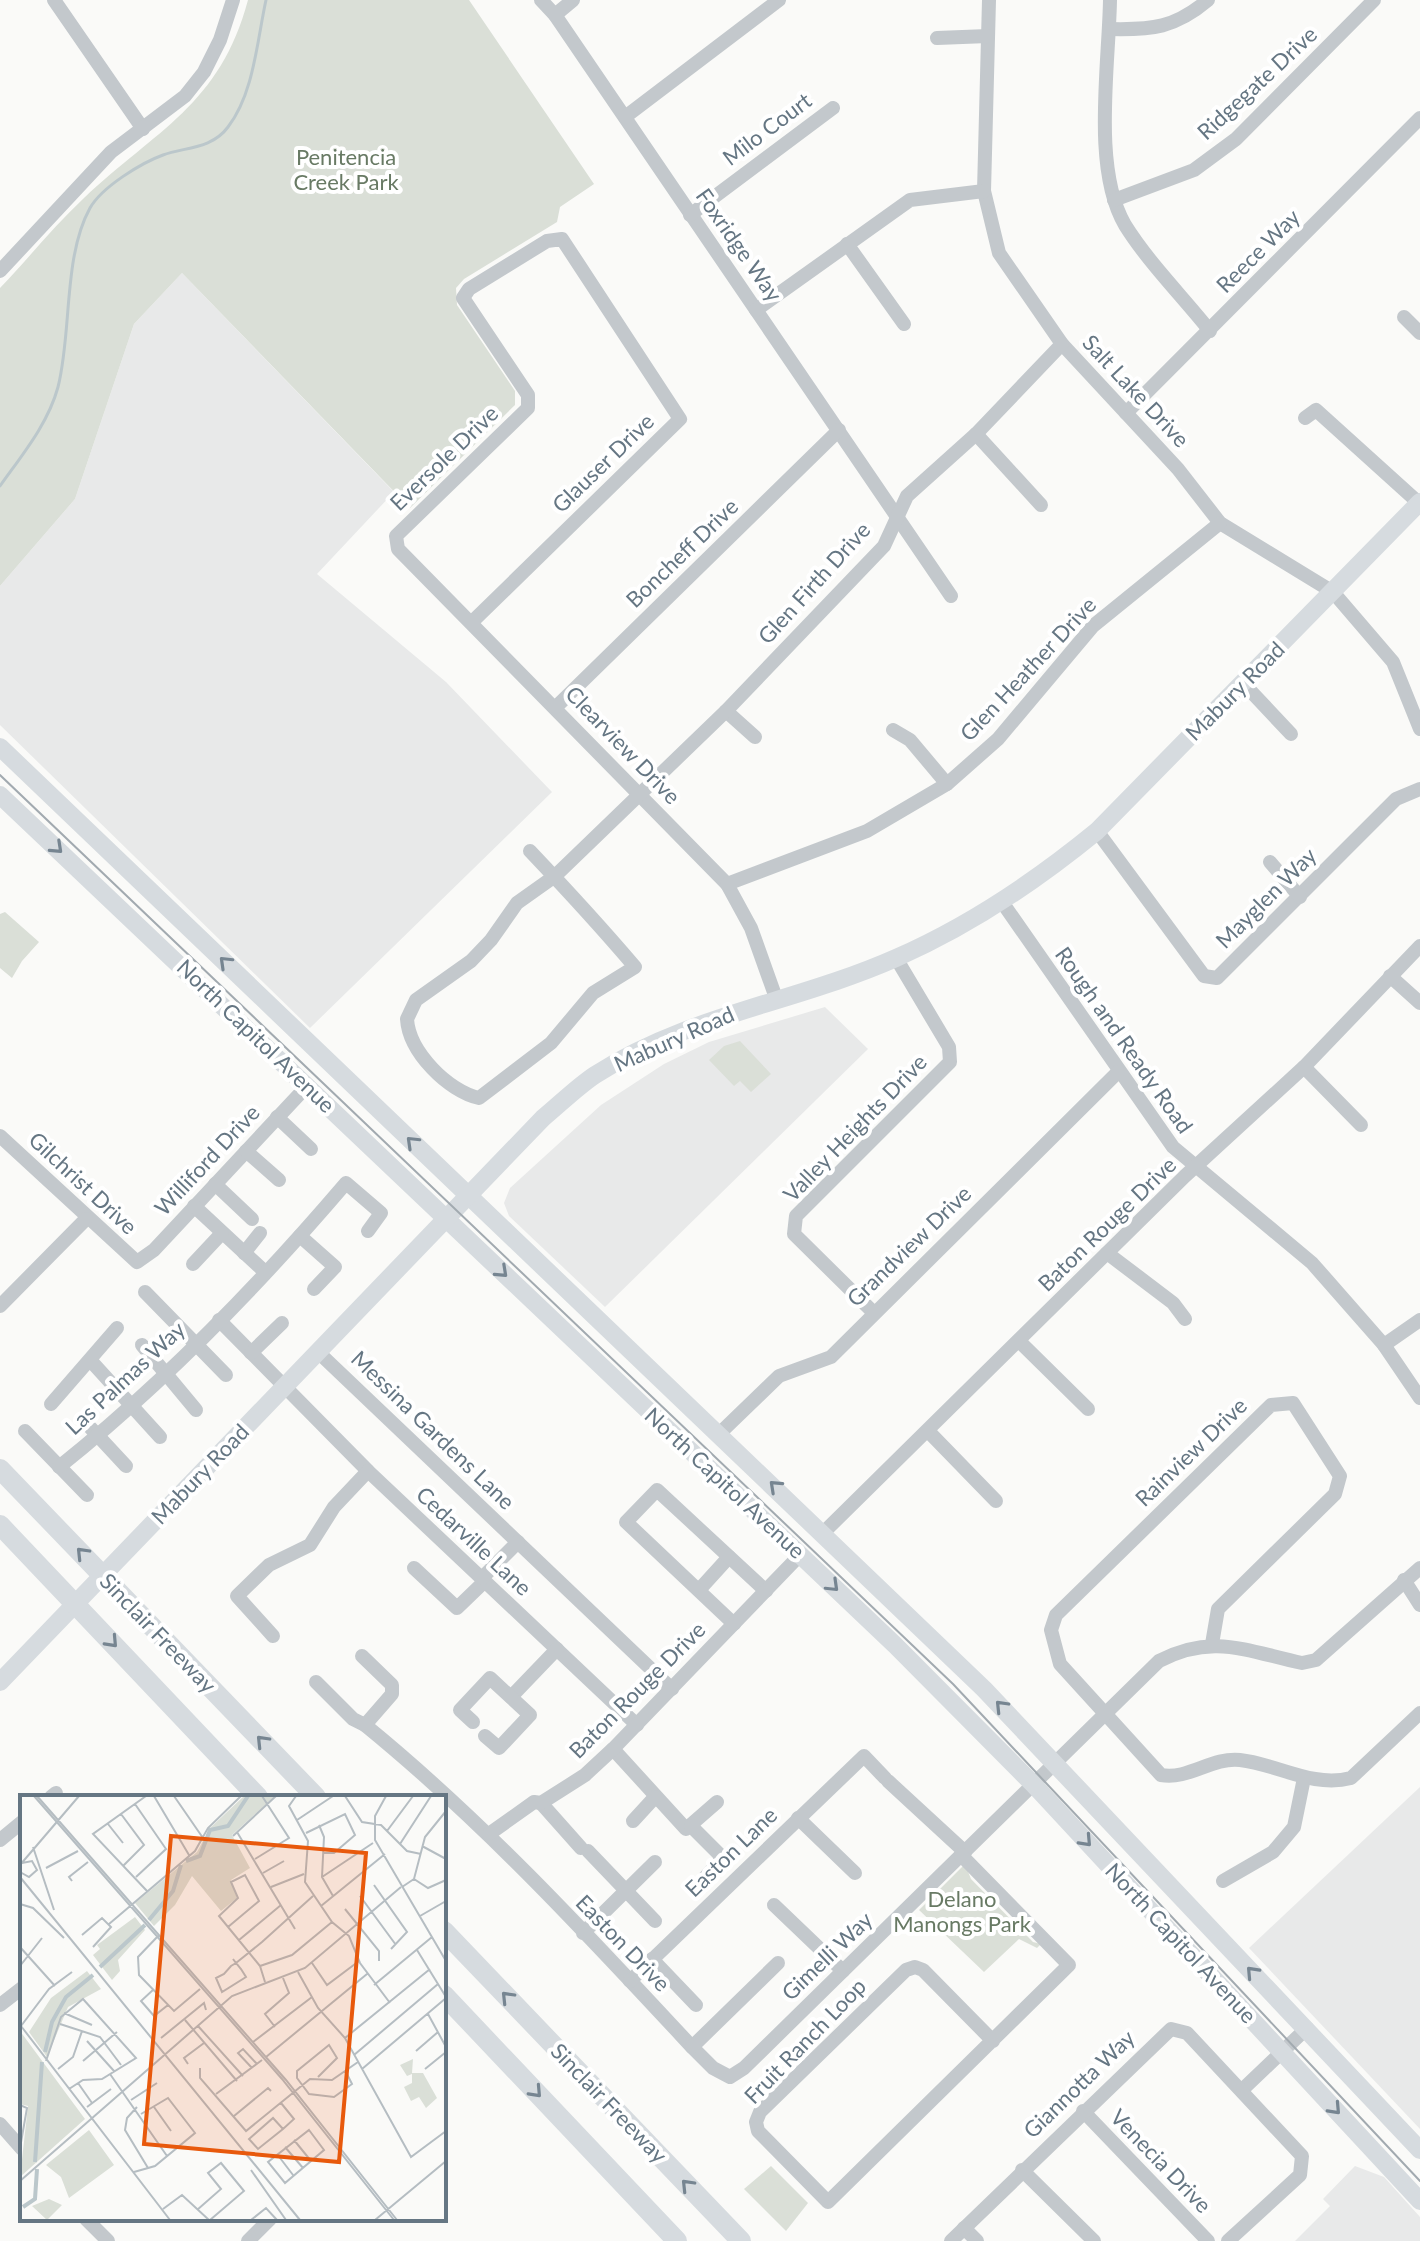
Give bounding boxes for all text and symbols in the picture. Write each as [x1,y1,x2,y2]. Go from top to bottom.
street label: Ridgegate Drive [1191,20,1322,145]
street label: Milo Court [717,86,816,171]
park label: Penitencia Creek Park [293,143,399,195]
street label: Foxridge Way [691,183,789,307]
street label: Reece Way [1210,203,1306,298]
street label: Salt Lake Drive [1077,329,1195,452]
street label: Eversole Drive [384,399,503,516]
street label: Glauser Drive [546,407,659,518]
street label: Boncheff Drive [620,492,743,613]
street label: Glen Firth Drive [752,516,875,649]
street label: Glen Heather Drive [954,591,1101,746]
street label: Mabury Road [1180,636,1290,746]
street label: Clearview Drive [560,680,686,809]
one-way arrow [48,838,62,853]
street label: Mayglen Way [1210,841,1322,954]
street label: Rough and Ready Road [1050,941,1199,1138]
street label: North Capitol Avenue [172,953,341,1118]
one-way arrow [219,957,234,971]
street label: Mabury Road [609,1000,738,1077]
street label: Valley Heights Drive [777,1048,932,1207]
street label: Williford Drive [149,1099,265,1221]
street label: Gilchrist Drive [24,1126,143,1240]
one-way arrow [407,1137,422,1151]
street label: Baton Rouge Drive [1032,1151,1181,1297]
street label: Grandview Drive [841,1180,976,1312]
one-way arrow [493,1263,507,1278]
street label: Las Palmas Way [59,1315,191,1440]
street label: Messina Gardens Lane [346,1345,521,1515]
street label: Rainview Drive [1129,1392,1252,1512]
street label: North Capitol Avenue [640,1401,811,1564]
street label: Mabury Road [145,1418,254,1529]
street label: Cedarville Lane [411,1480,538,1601]
one-way arrow [770,1480,784,1495]
one-way arrow [76,1548,91,1562]
street label: Sinclair Freeway [95,1567,223,1699]
one-way arrow [824,1577,838,1591]
street label: Baton Rouge Drive [563,1616,710,1763]
one-way arrow [102,1633,116,1648]
one-way arrow [996,1701,1010,1715]
one-way arrow [256,1736,271,1750]
inset map [20,1795,446,2221]
street label: Easton Lane [679,1801,782,1902]
one-way arrow [1076,1832,1091,1846]
street label: North Capitol Avenue [1100,1857,1263,2028]
park label: Delano Manongs Park [893,1885,1032,1937]
street label: Easton Drive [571,1889,676,1997]
street label: Gimelli Way [776,1905,878,2005]
one-way arrow [1248,1967,1262,1982]
street label: Fruit Ranch Loop [738,1972,871,2109]
one-way arrow [502,1992,517,2006]
street label: Giannotta Way [1018,2024,1140,2143]
street label: Sinclair Freeway [546,2037,674,2169]
one-way arrow [527,2083,541,2097]
one-way arrow [1326,2100,1340,2115]
street label: Venecia Drive [1105,2103,1217,2218]
one-way arrow [682,2180,697,2194]

